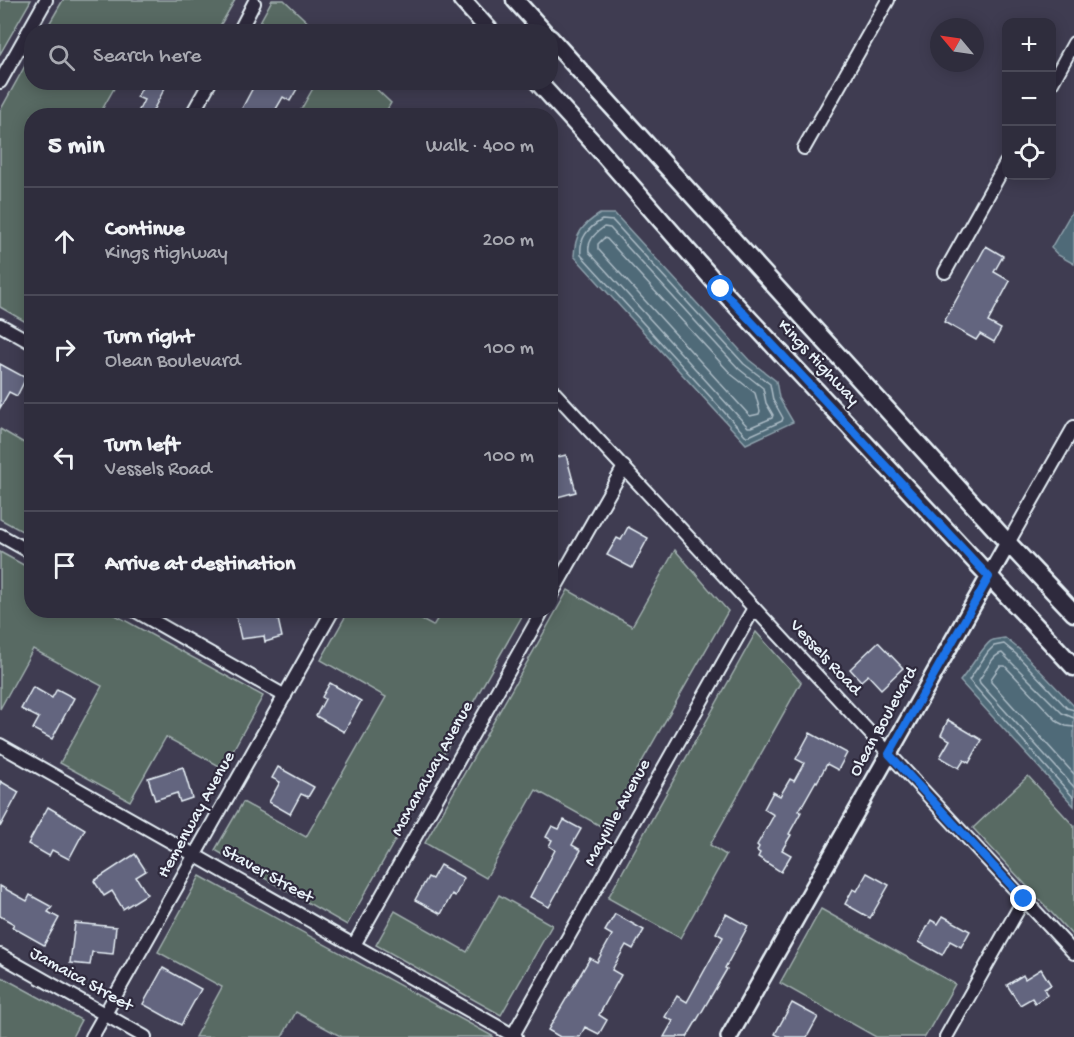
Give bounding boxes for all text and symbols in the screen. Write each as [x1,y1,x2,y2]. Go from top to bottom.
north arrow [930,18,984,72]
map controls [1002,18,1056,180]
button: + [1002,18,1056,72]
search box [24,24,558,90]
icon: search [45,41,78,74]
text: Search here [93,44,201,70]
button: − [1002,72,1056,126]
button: locate [1002,126,1056,180]
text: 5 min [48,132,104,163]
text: Walk · 400 m [426,136,534,159]
text: Continue [105,217,185,243]
icon: ahead [48,225,81,258]
text: 200 m [483,230,534,253]
text: Kings Highway [105,243,228,266]
route start [707,275,733,301]
street label: Kings Highway [773,315,863,411]
text: Turn right [105,325,193,351]
icon: right [48,333,81,366]
text: 100 m [484,338,534,361]
text: Olean Boulevard [105,351,241,374]
text: Turn left [105,433,179,459]
icon: left [48,441,81,474]
text: 100 m [484,446,534,469]
text: Vessels Road [105,459,212,482]
icon: arrive [48,549,81,582]
text: Arrive at destination [105,552,295,578]
street label: Vessels Road [784,615,866,701]
street label: Olean Boulevard [845,662,923,780]
street label: McManaway Avenue [387,697,479,840]
street label: Hemenway Avenue [154,747,241,882]
street label: Mayville Avenue [580,755,656,870]
street label: Staver Street [217,841,318,910]
route end [1010,885,1036,911]
street label: Jamaica Street [26,943,138,1018]

